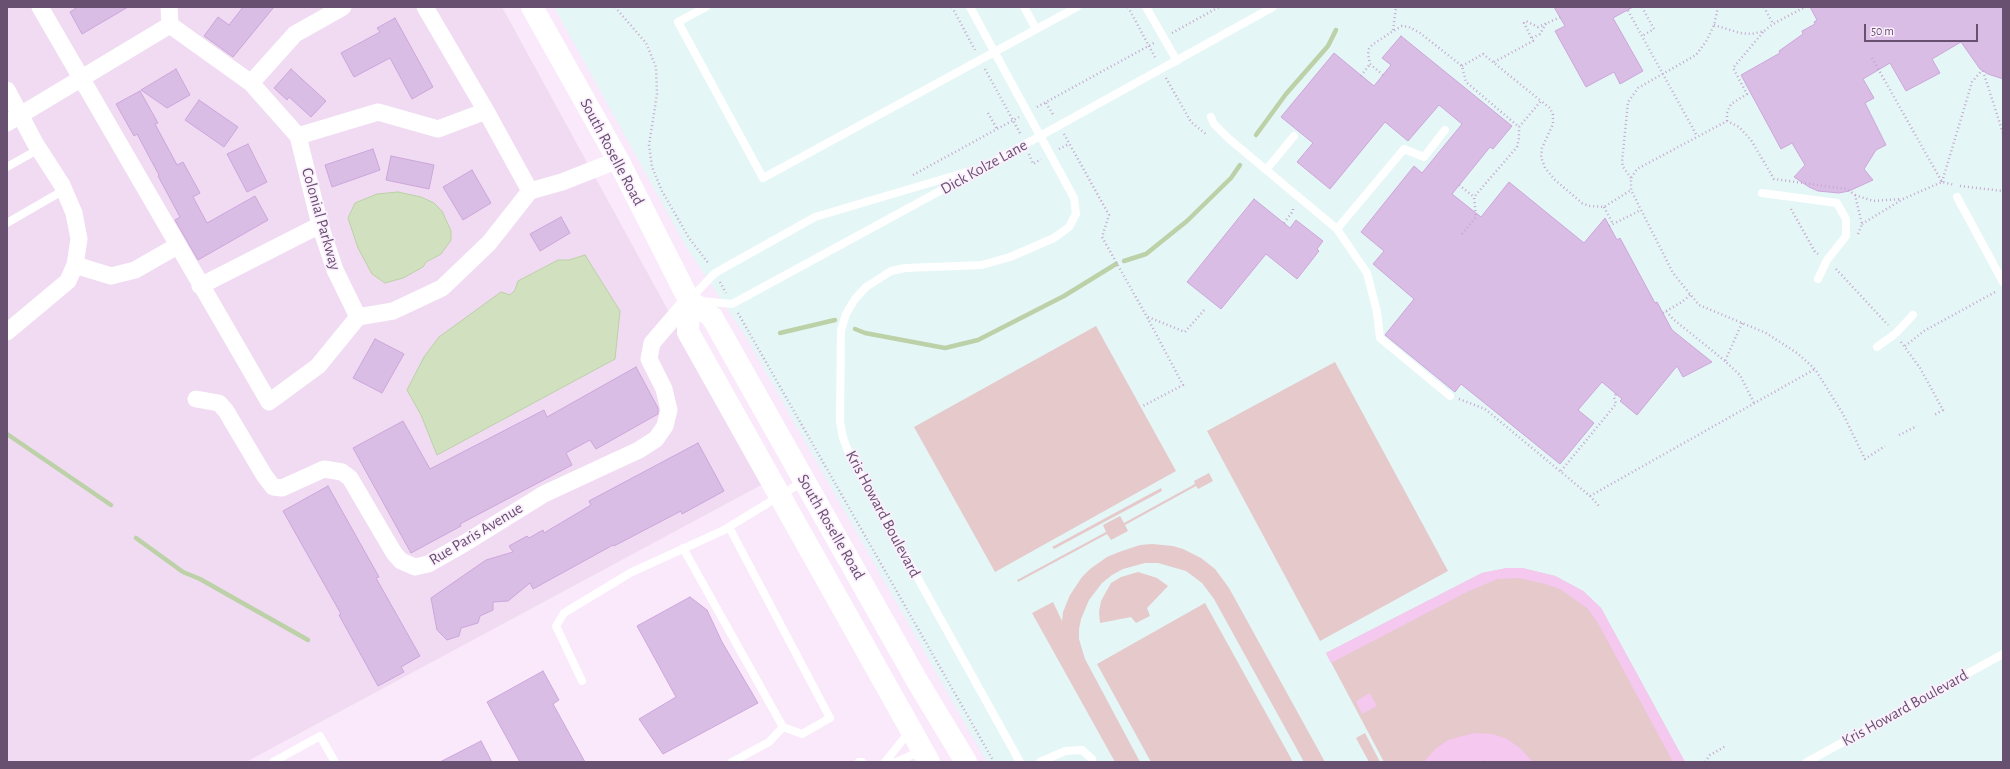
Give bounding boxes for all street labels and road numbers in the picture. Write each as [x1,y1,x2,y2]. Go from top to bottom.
street label: South Roselle Road [576,95,648,209]
street label: Dick Kolze Lane [937,135,1031,199]
street label: Colonial Parkway [297,166,345,272]
street label: Kris Howard Boulevard [841,447,925,581]
street label: South Roselle Road [793,471,869,583]
street label: Rue Paris Avenue [426,498,526,570]
street label: Kris Howard Boulevard [1839,665,1971,751]

